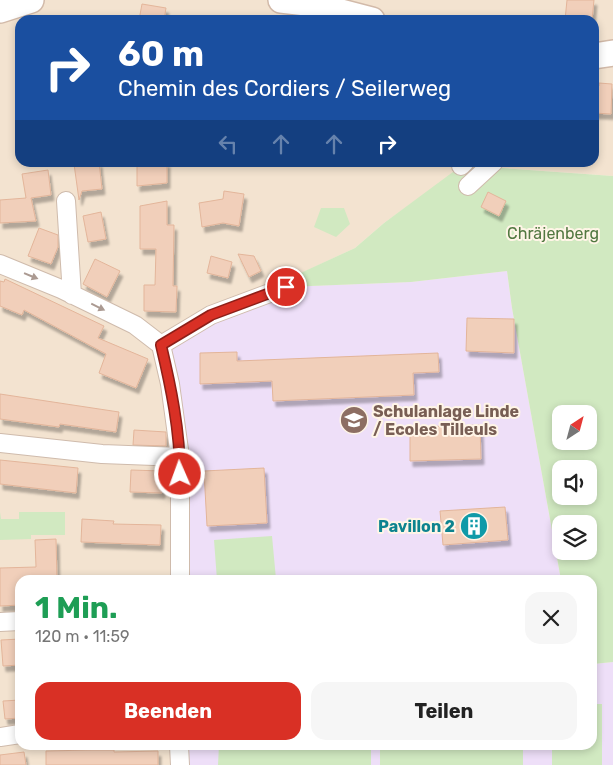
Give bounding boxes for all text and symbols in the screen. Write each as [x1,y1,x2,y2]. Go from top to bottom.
text: 60 m [118,33,204,75]
icon: right [35,35,100,100]
text: Chemin des Cordiers / Seilerweg [118,75,451,102]
icon: left [214,130,242,158]
icon: ahead [267,130,295,158]
icon: ahead [320,130,348,158]
icon: right [373,130,401,158]
park label: Chräjenberg [507,224,599,243]
pin [265,266,307,308]
one-way arrow [24,273,38,281]
icon: arrive [272,273,300,301]
one-way arrow [91,303,105,311]
place label: Schulanlage Linde / Ecoles Tilleuls [373,402,519,439]
school or university icon: Schulanlage Linde / Ecoles Tilleuls [339,405,369,435]
north arrow [552,405,598,450]
map controls [552,405,597,560]
position arrow [153,447,205,499]
button: sound [552,460,597,505]
building icon: Pavillon 2 [459,511,489,541]
button: layers [552,515,597,560]
place label: Pavillon 2 [378,517,455,536]
text: 1 Min. [35,590,118,626]
button: close [525,592,577,644]
text: 120 m · 11:59 [35,627,129,646]
button: Beenden [35,682,301,740]
button: Teilen [311,682,577,740]

